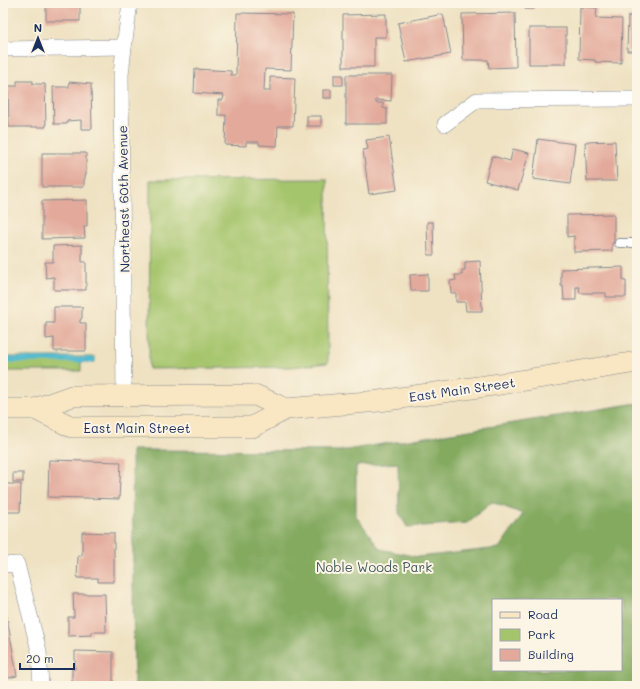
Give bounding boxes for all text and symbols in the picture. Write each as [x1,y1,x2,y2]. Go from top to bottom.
north arrow [18,18,58,58]
text: N [34,20,42,35]
street label: Northeast 60th Avenue [113,125,133,273]
street label: East Main Street [408,373,516,405]
street label: East Main Street [84,419,191,436]
park label: Noble Woods Park [316,558,432,575]
legend [492,599,622,671]
text: Road [528,606,558,622]
text: Park [528,626,555,642]
scale bar [20,645,74,671]
text: Building [528,646,574,662]
text: 20 m [26,650,54,666]

